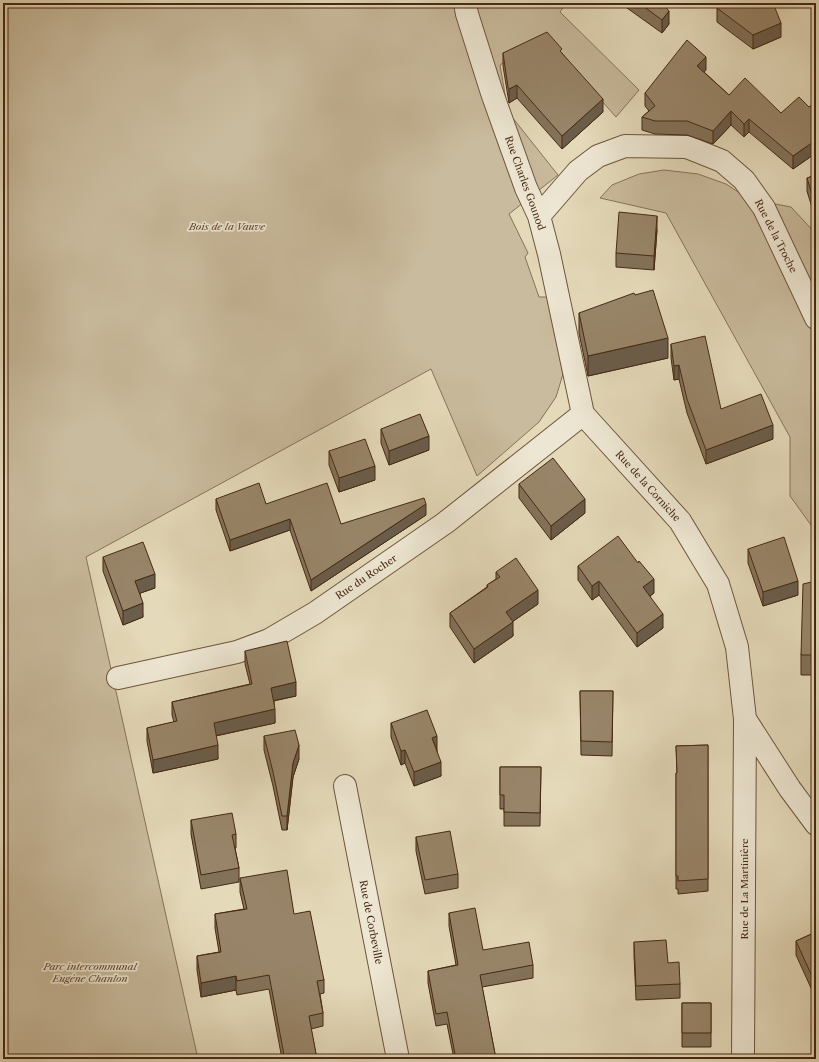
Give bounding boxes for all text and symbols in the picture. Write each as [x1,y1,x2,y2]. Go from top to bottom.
street label: Rue Charles Gounod [502,134,548,232]
street label: Rue de la Troche [752,197,800,275]
park label: Bois de la Vauve [188,220,266,233]
street label: Rue de la Corniche [613,448,684,525]
street label: Rue du Rocher [333,551,400,602]
street label: Rue de La Martinière [738,838,751,940]
street label: Rue de Corbeville [356,879,386,966]
park label: Parc intercommunal Eugène Chanlon [42,960,138,985]

